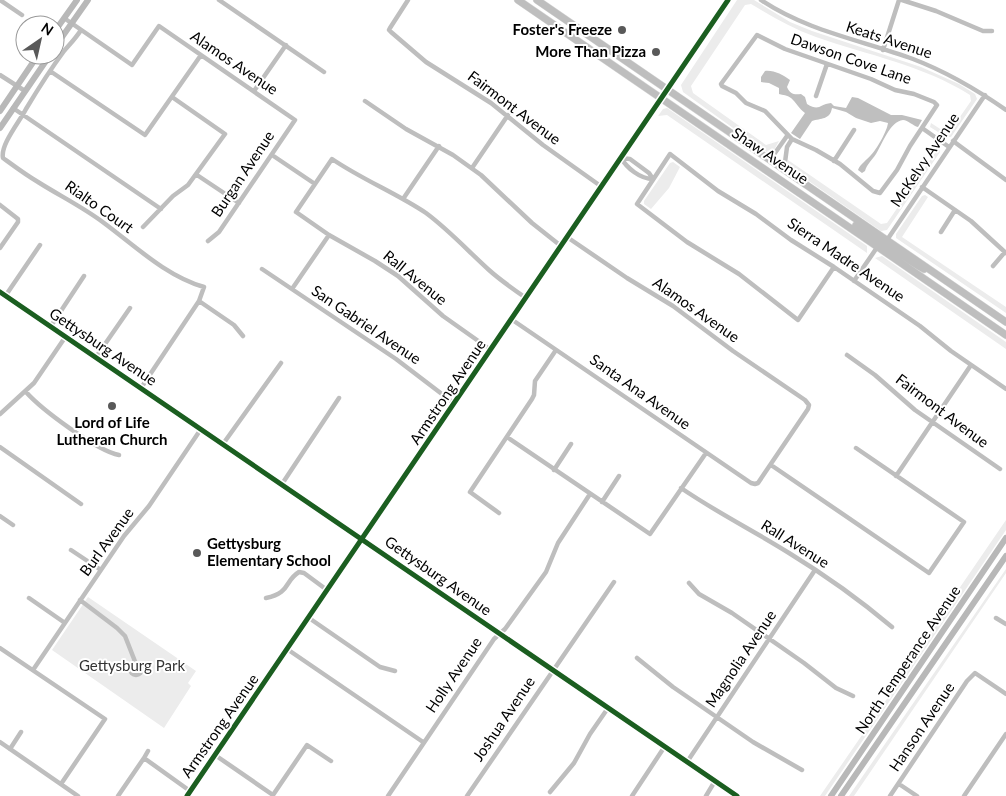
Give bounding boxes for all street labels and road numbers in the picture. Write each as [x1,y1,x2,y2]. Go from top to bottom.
street label: Keats Avenue [844,17,935,61]
street label: Alamos Avenue [187,26,282,98]
street label: Dawson Cove Lane [789,29,914,87]
street label: Fairmont Avenue [465,66,565,148]
street label: McKelvy Avenue [886,109,962,210]
street label: Shaw Avenue [729,123,812,187]
street label: Burgan Avenue [207,127,278,220]
street label: Rialto Court [62,176,138,237]
street label: Sierra Madre Avenue [785,213,909,305]
street label: Rall Avenue [380,246,451,308]
street label: Alamos Avenue [650,273,743,346]
street label: San Gabriel Avenue [308,281,425,367]
street label: Gettysburg Avenue [46,304,161,389]
street label: Armstrong Avenue [405,336,489,447]
street label: Santa Ana Avenue [587,350,694,433]
street label: Fairmont Avenue [893,369,993,451]
street label: Burl Avenue [75,504,137,579]
street label: Rall Avenue [758,515,833,571]
street label: Gettysburg Avenue [382,532,495,619]
street label: North Temperance Avenue [851,582,964,737]
street label: Magnolia Avenue [701,606,779,710]
street label: Holly Avenue [421,633,485,716]
street label: Armstrong Avenue [177,670,262,781]
street label: Joshua Avenue [468,673,538,764]
street label: Hanson Avenue [885,678,958,774]

